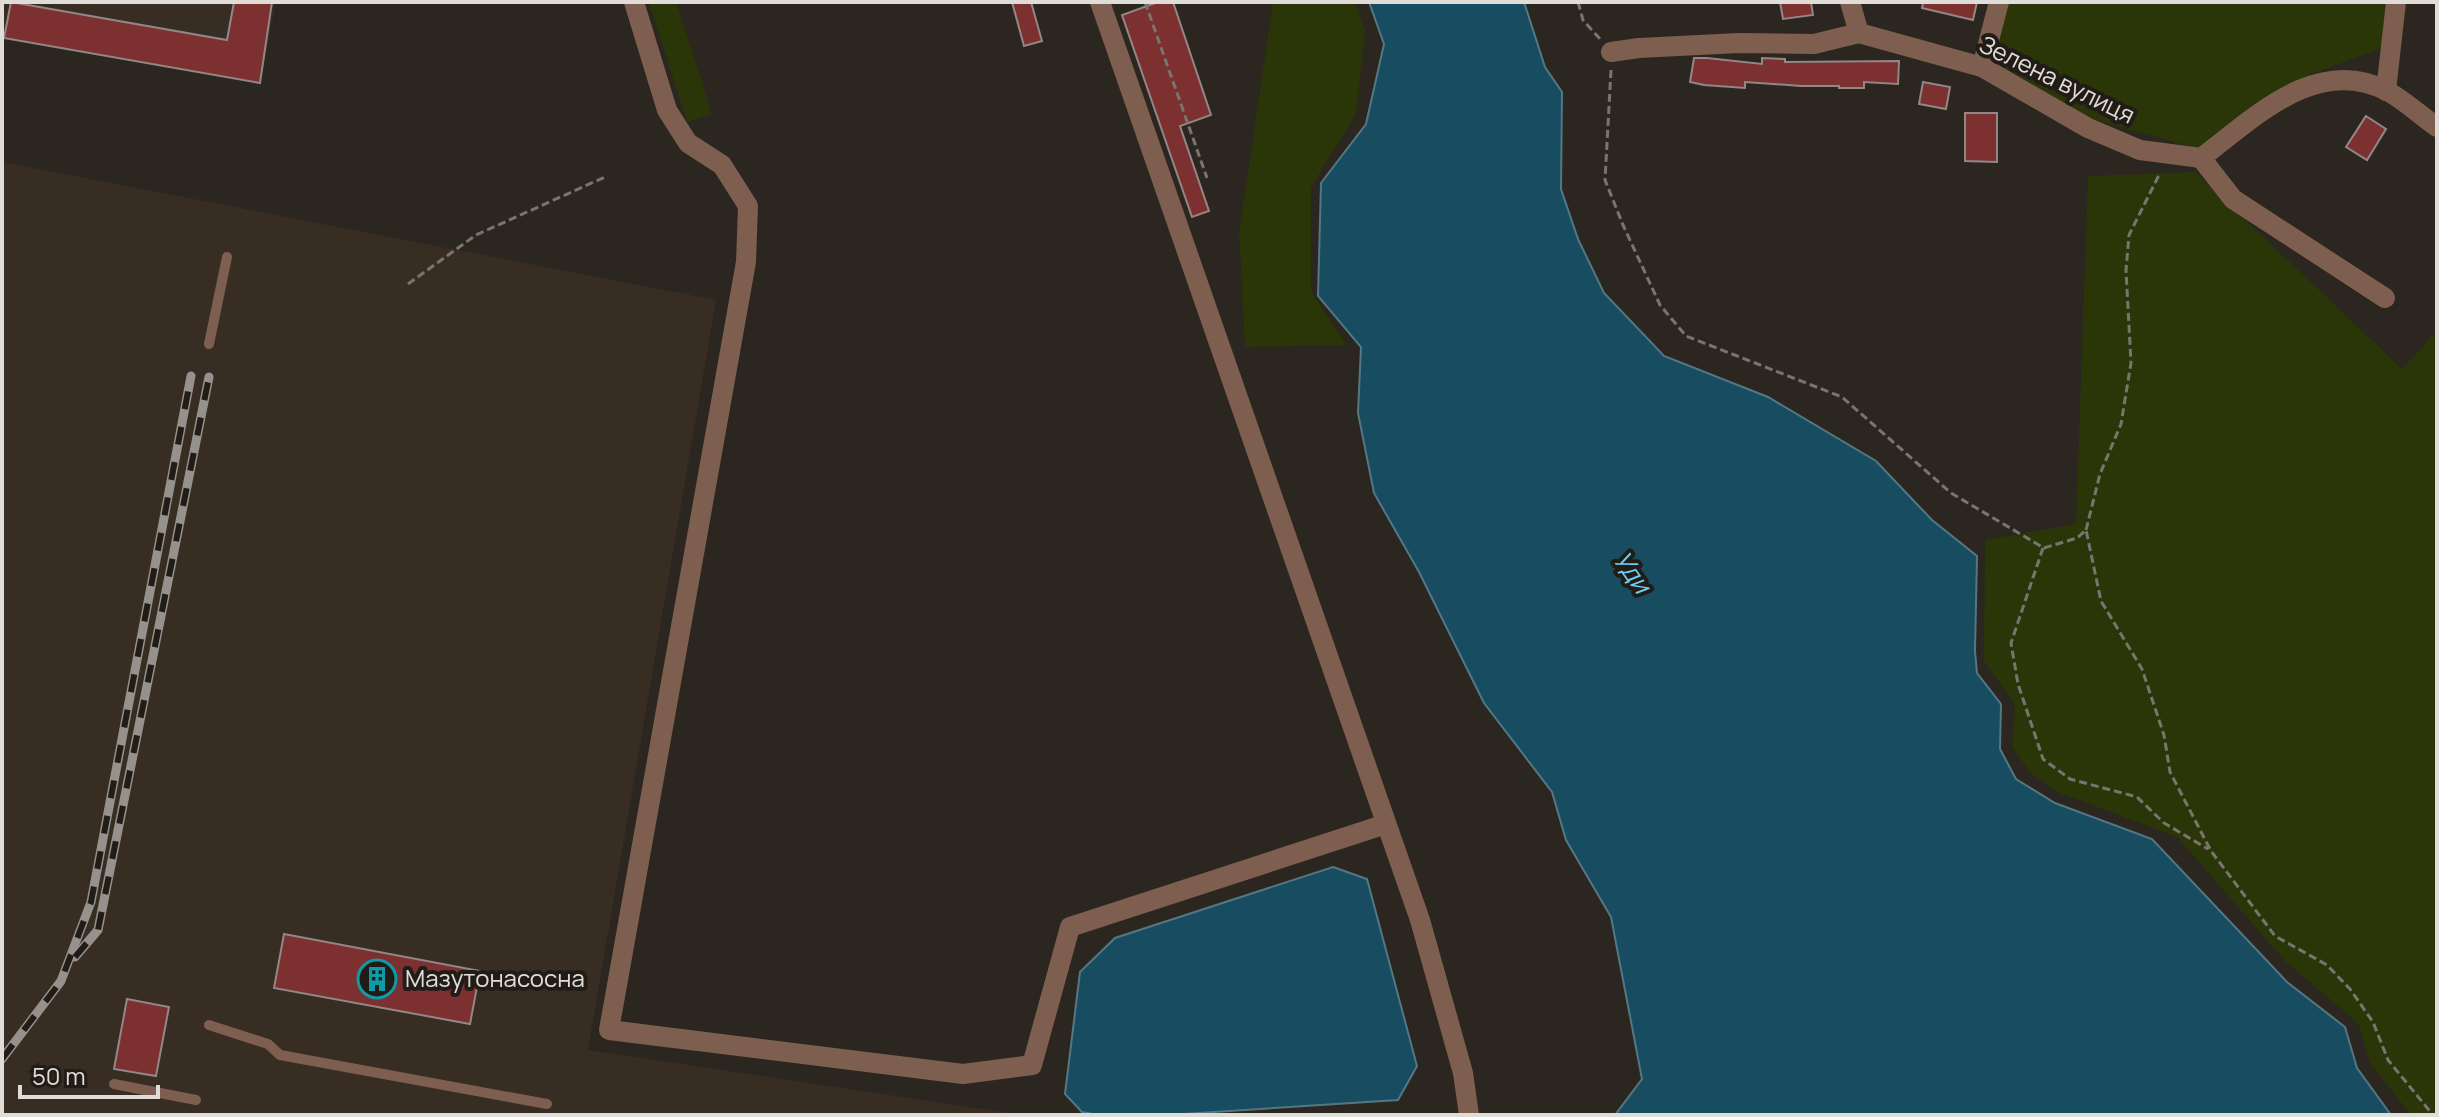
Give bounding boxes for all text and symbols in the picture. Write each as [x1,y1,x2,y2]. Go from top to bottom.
street label: Зелена вулиця [1974,27,2141,131]
water label: Уди [1605,543,1662,602]
building icon: Мазутонасосна [356,958,398,1000]
place label: Мазутонасосна [405,961,585,994]
scale bar [20,1049,158,1099]
text: 50 m [32,1059,86,1092]

